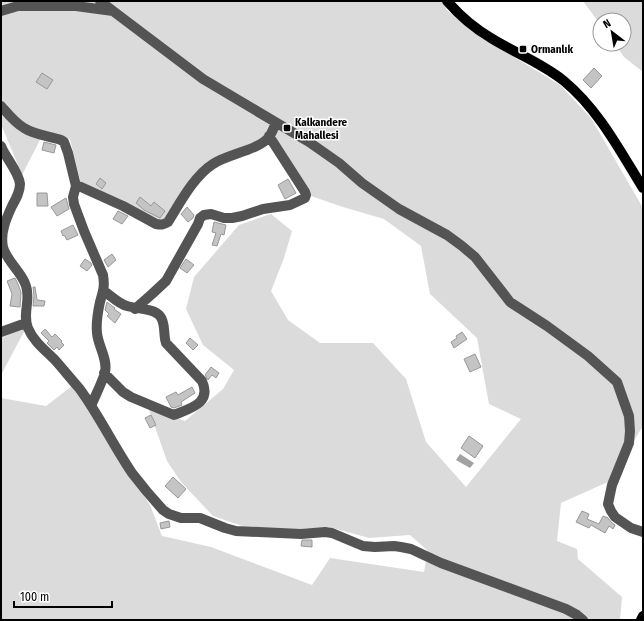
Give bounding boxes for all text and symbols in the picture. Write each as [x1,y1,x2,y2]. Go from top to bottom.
north arrow [592,12,632,52]
text: N [601,17,613,31]
place label: Ormanlık [531,43,573,56]
marker: Ormanlık [518,44,528,54]
place label: Kalkandere Mahallesi [295,116,348,142]
marker: Kalkandere Mahallesi [282,123,292,133]
scale bar [14,583,112,609]
text: 100 m [20,590,49,604]

